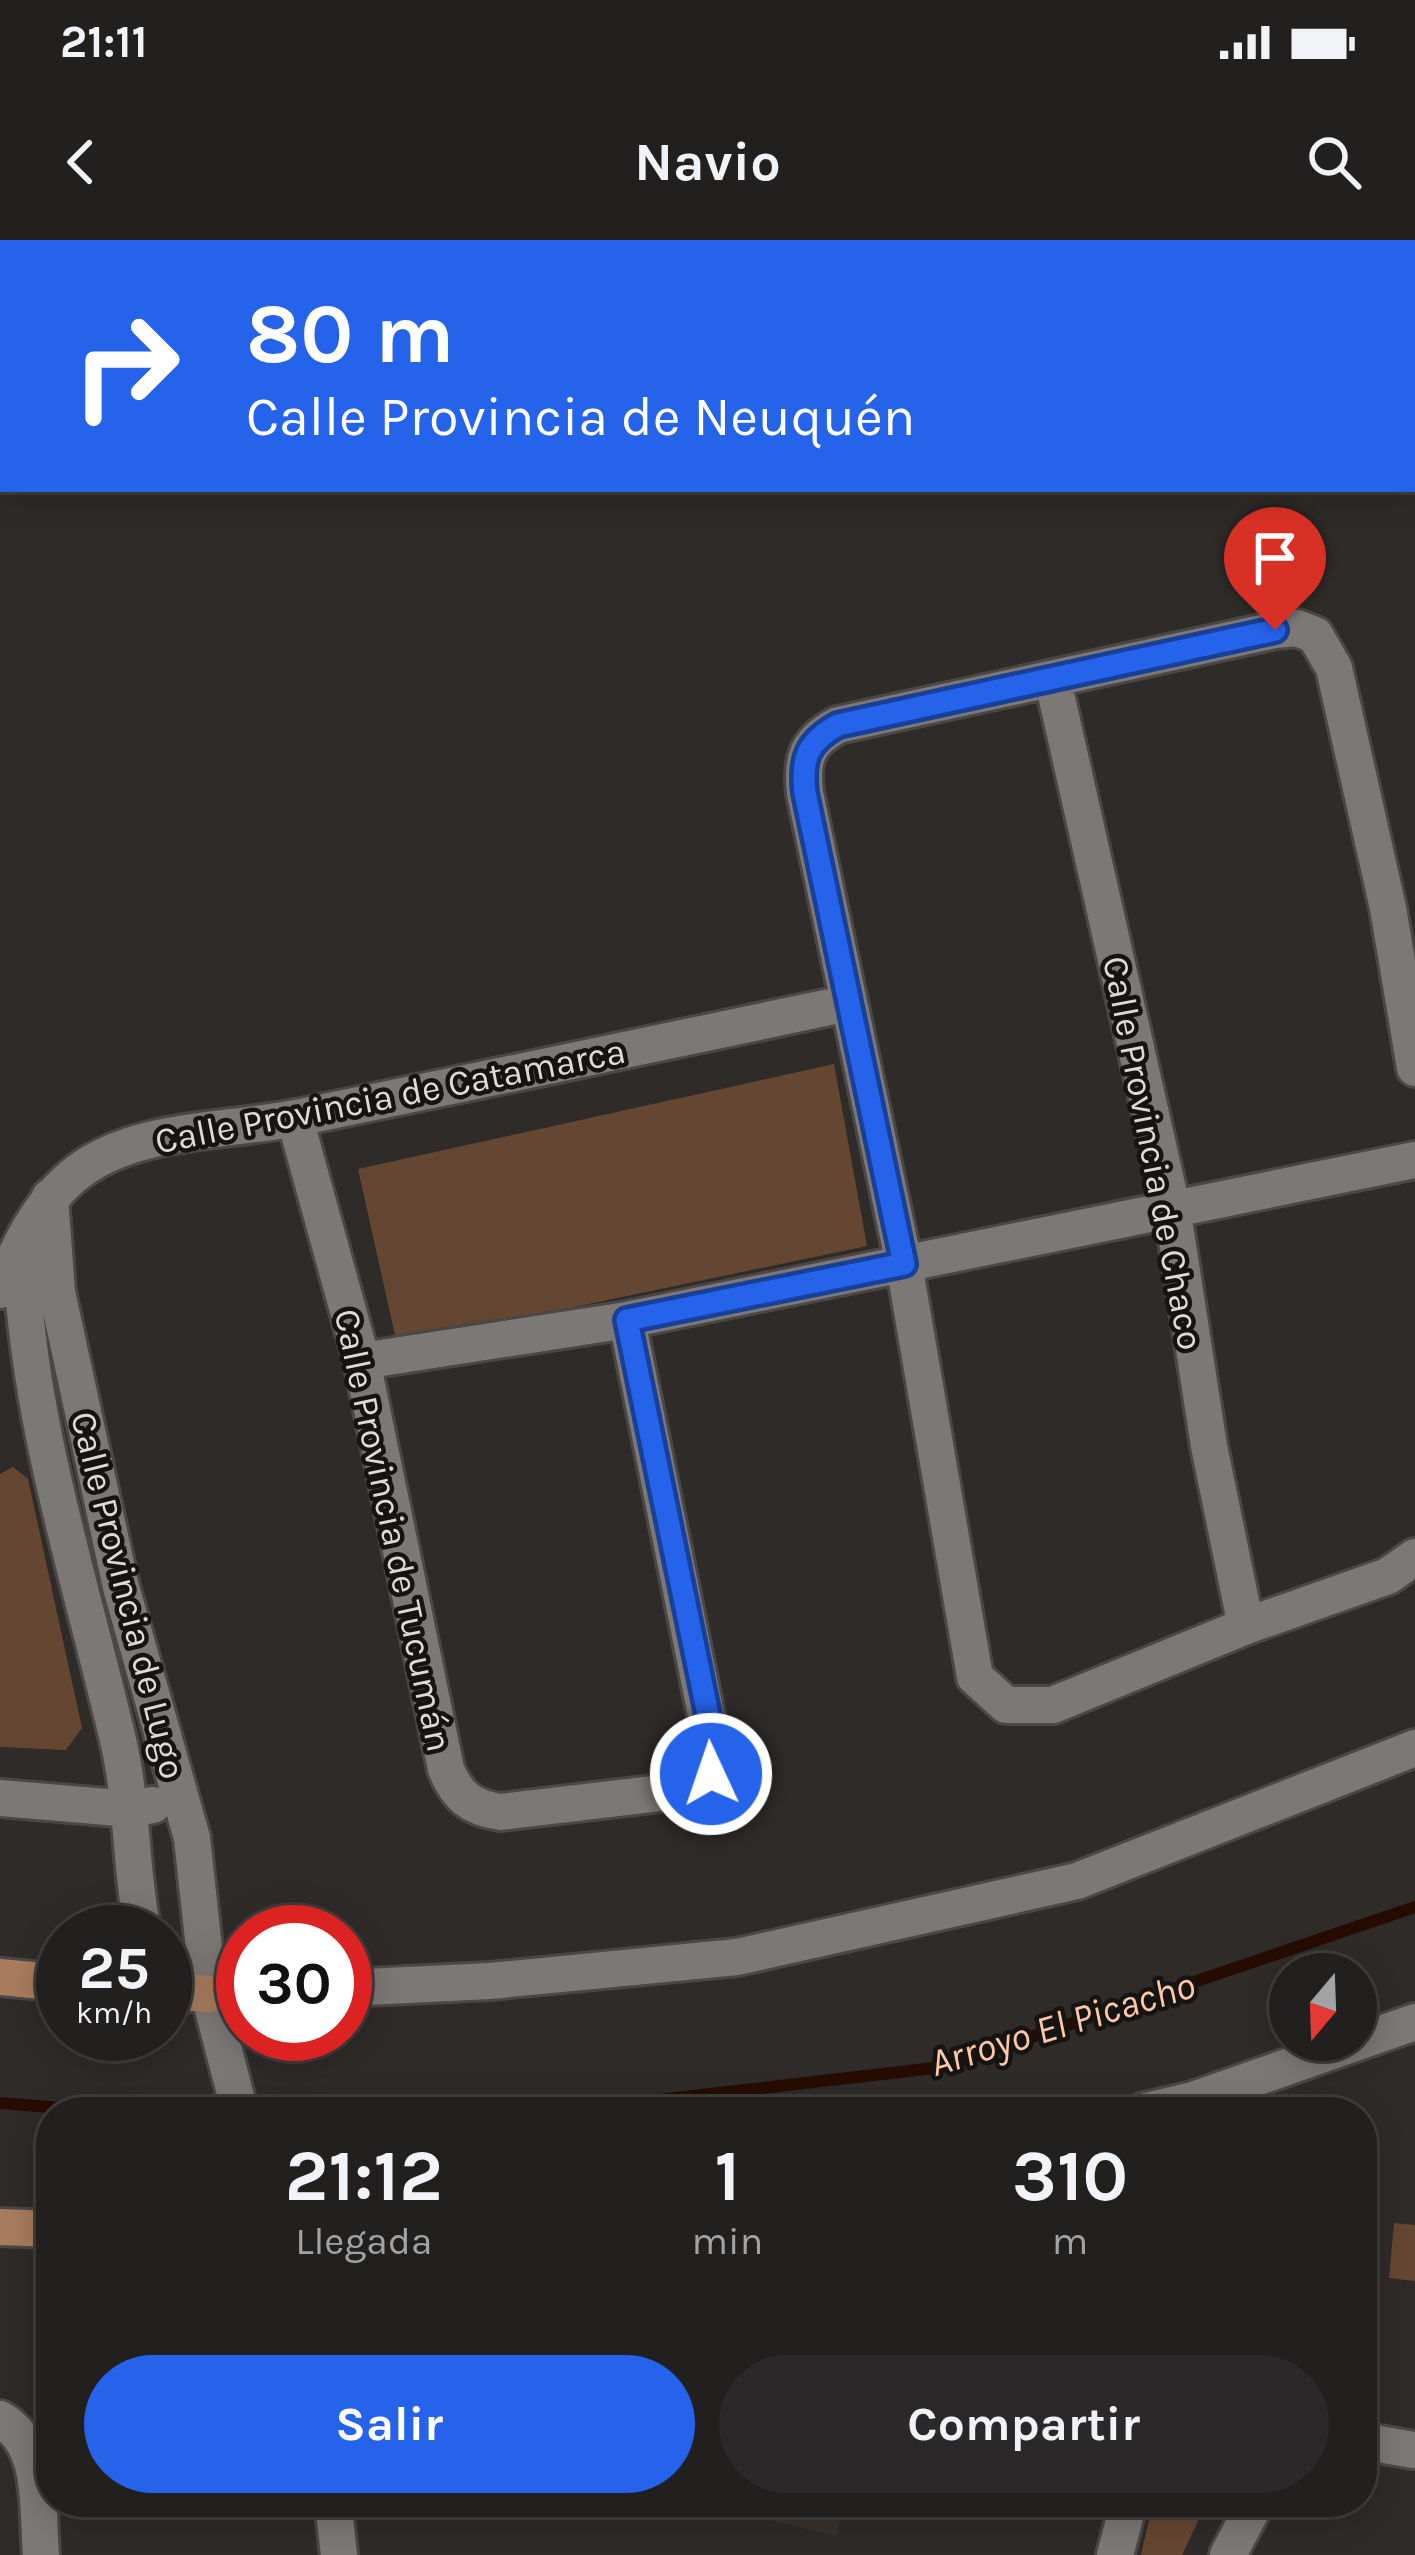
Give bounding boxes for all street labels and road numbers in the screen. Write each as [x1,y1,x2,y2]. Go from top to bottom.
street label: Calle Provincia de Chaco [1094,953,1212,1354]
street label: Calle Provincia de Catamarca [151,1030,629,1162]
street label: Calle Provincia de Tucumán [326,1305,460,1755]
street label: Calle Provincia de Lugo [62,1407,194,1783]

